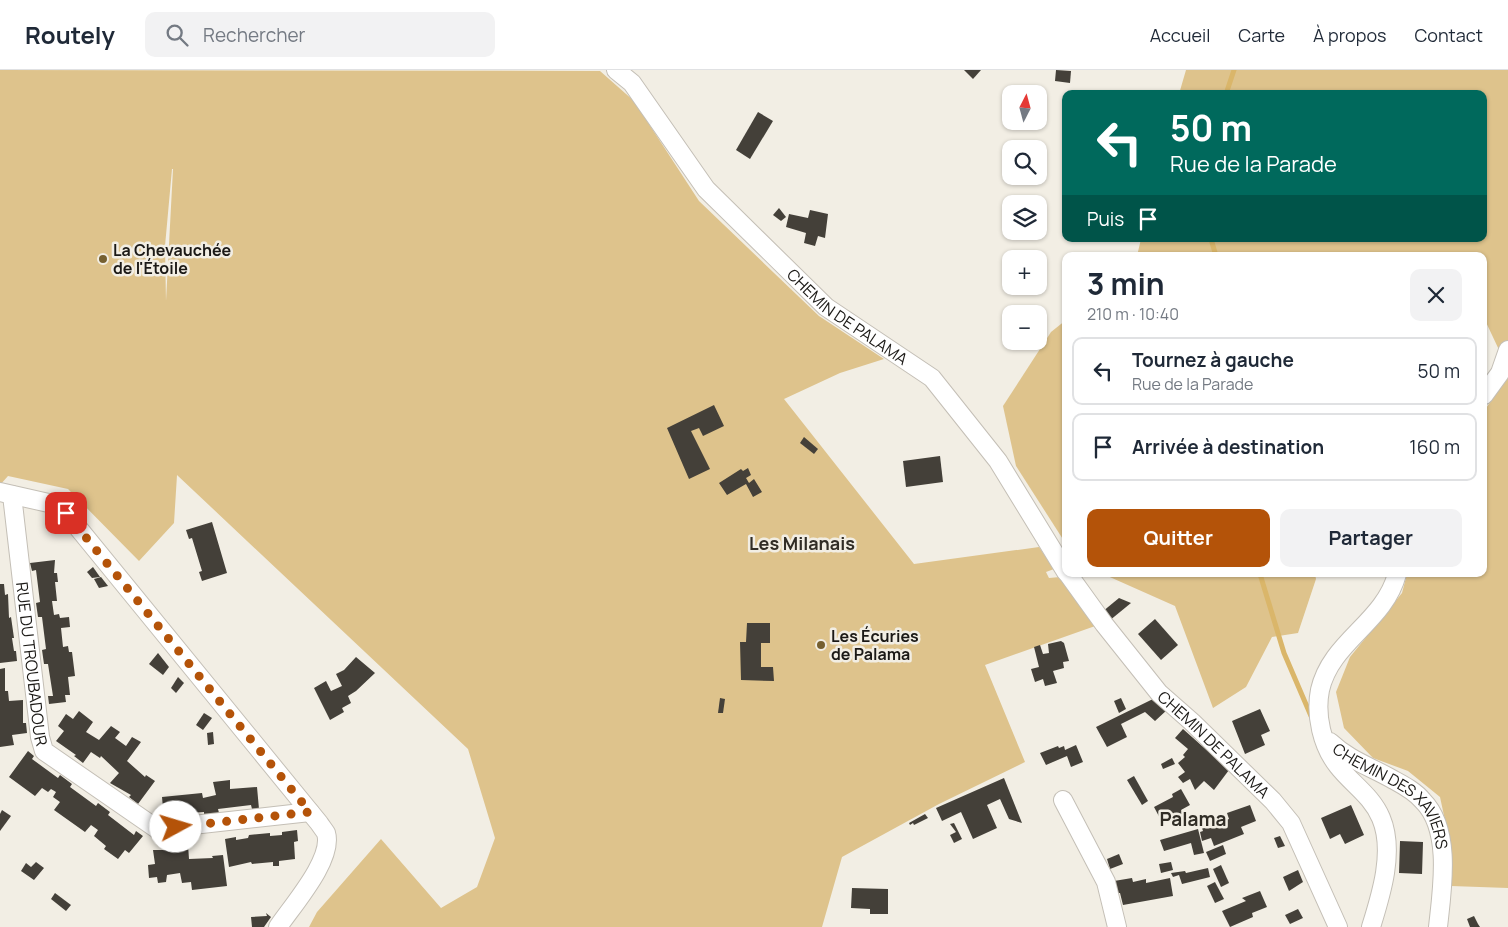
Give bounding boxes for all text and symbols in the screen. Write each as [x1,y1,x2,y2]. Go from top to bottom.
search box [145,12,495,57]
text: Routely [25,18,115,51]
icon: search [163,21,191,49]
text: Rechercher [203,22,305,48]
text: Accueil [1150,23,1210,47]
text: Carte [1238,23,1285,47]
text: À propos [1313,23,1386,47]
text: Contact [1414,23,1483,47]
north arrow [1002,85,1048,130]
map controls [1002,85,1047,350]
text: 50 m [1170,104,1252,152]
icon: left [1087,110,1152,175]
button: search [1002,140,1047,185]
text: Rue de la Parade [1170,149,1337,179]
button: layers [1002,195,1047,240]
icon: arrive [1134,205,1162,233]
text: Puis [1087,206,1124,232]
place label: La Chevauchée de l'Étoile [113,239,232,279]
button: + [1002,250,1047,295]
marker: La Chevauchée de l'Étoile [97,253,109,265]
text: 3 min [1087,263,1165,304]
street label: CHEMIN DE PALAMA [782,264,912,370]
button: close [1410,269,1462,321]
text: 210 m · 10:40 [1087,303,1179,325]
button: − [1002,305,1047,350]
text: Tournez à gauche [1132,347,1294,373]
icon: left [1089,357,1117,385]
text: 50 m [1418,358,1460,384]
text: Rue de la Parade [1132,373,1253,395]
icon: arrive [1089,433,1117,461]
text: Arrivée à destination [1132,434,1324,460]
text: 160 m [1409,434,1460,460]
pin [45,492,87,534]
icon: arrive [52,499,80,527]
button: Quitter [1087,509,1270,567]
button: Partager [1280,509,1462,567]
district label: Les Milanais [749,531,855,555]
street label: RUE DU TROUBADOUR [11,581,53,749]
place label: Les Écuries de Palama [831,625,919,665]
marker: Les Écuries de Palama [815,639,827,651]
street label: CHEMIN DE PALAMA [1153,686,1275,803]
street label: CHEMIN DES XAVIERS [1328,738,1453,851]
position arrow [149,800,201,852]
district label: Palama [1159,806,1227,832]

